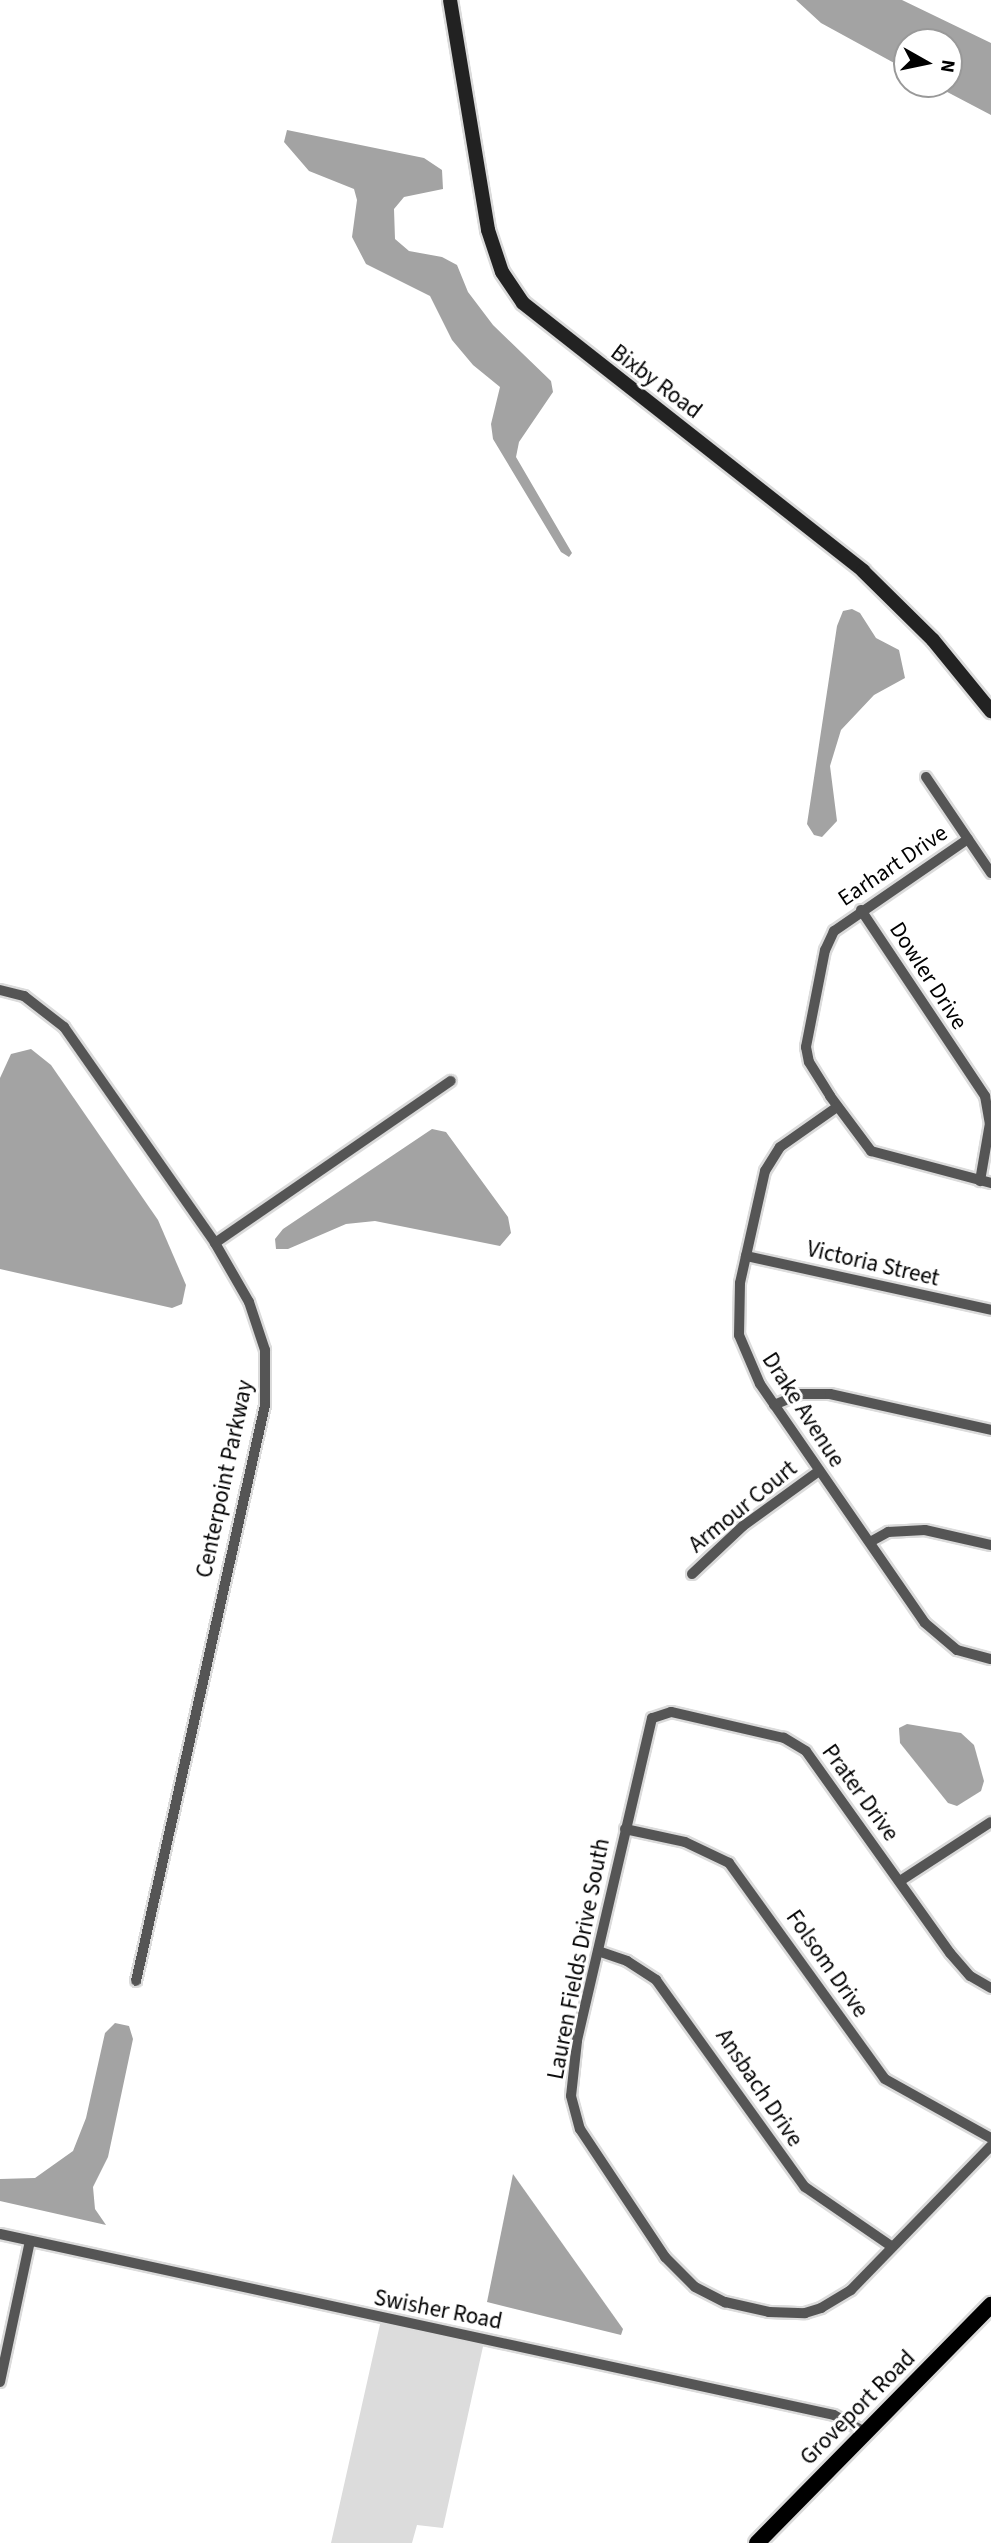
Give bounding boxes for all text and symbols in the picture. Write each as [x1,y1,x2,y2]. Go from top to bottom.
north arrow [893,28,963,98]
text: N [933,58,962,74]
street label: Bixby Road [605,339,707,425]
street label: Earhart Drive [833,819,953,913]
street label: Dowler Drive [883,917,973,1035]
street label: Victoria Street [804,1235,942,1293]
street label: Drake Avenue [756,1348,850,1472]
street label: Centerpoint Parkway [191,1378,259,1580]
street label: Armour Court [683,1455,803,1559]
street label: Prater Drive [816,1739,904,1847]
street label: Lauren Fields Drive South [542,1836,616,2082]
street label: Folsom Drive [780,1905,874,2023]
street label: Ansbach Drive [709,2024,809,2152]
street label: Swisher Road [372,2284,504,2336]
street label: Groveport Road [795,2345,921,2471]

